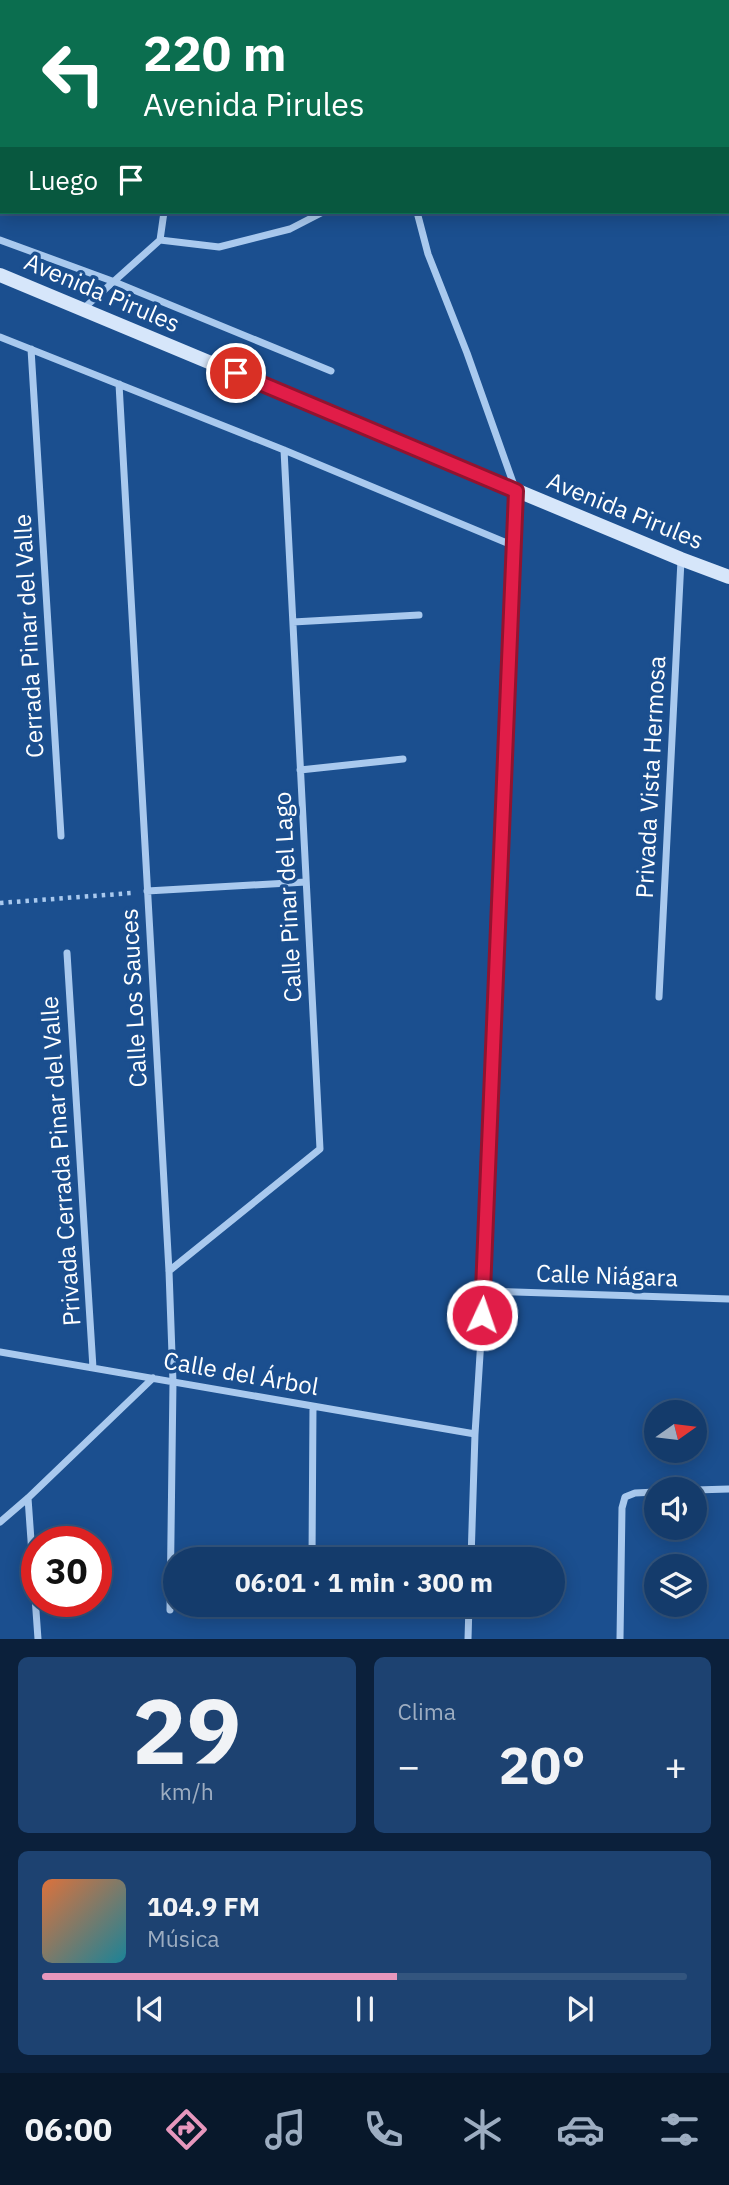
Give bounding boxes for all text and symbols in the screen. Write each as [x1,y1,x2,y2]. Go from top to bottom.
text: 220 m [143,21,287,84]
icon: left [28,28,119,119]
text: Avenida Pirules [143,83,364,125]
icon: arrive [112,161,150,199]
text: Luego [28,163,98,197]
street label: Avenida Pirules [20,245,185,339]
pin [206,343,266,403]
icon: arrive [217,354,255,392]
street label: Avenida Pirules [542,464,708,556]
street label: Cerrada Pinar del Valle [6,513,50,759]
street label: Privada Vista Hermosa [628,655,672,899]
street label: Calle Pinar del Lago [266,791,309,1003]
street label: Calle Los Sauces [112,908,154,1088]
street label: Privada Cerrada Pinar del Valle [33,995,87,1327]
street label: Calle Niágara [535,1257,679,1293]
position arrow [445,1278,519,1352]
street label: Calle del Árbol [161,1344,321,1402]
north arrow [644,1400,707,1463]
map controls [644,1400,707,1617]
button: sound [644,1477,707,1540]
speed limit sign: 30 [21,1526,112,1617]
button: layers [644,1554,707,1617]
text: 06:01 · 1 min · 300 m [235,1565,493,1599]
text: 29 [132,1671,241,1789]
text: Clima [398,1696,456,1726]
text: 20° [499,1731,586,1798]
text: − [398,1741,420,1790]
text: + [664,1741,687,1790]
text: km/h [160,1776,214,1806]
text: 104.9 FM [147,1889,260,1923]
text: Música [147,1923,220,1953]
icon: previous [131,1990,169,2028]
icon: pause [346,1990,384,2028]
icon: next [561,1990,599,2028]
icon: directions [162,2105,211,2154]
icon: music [261,2105,310,2154]
icon: phone [359,2105,408,2154]
icon: climate [458,2105,507,2154]
icon: car [556,2105,605,2154]
icon: filters [655,2105,704,2154]
text: 06:00 [25,2108,112,2150]

